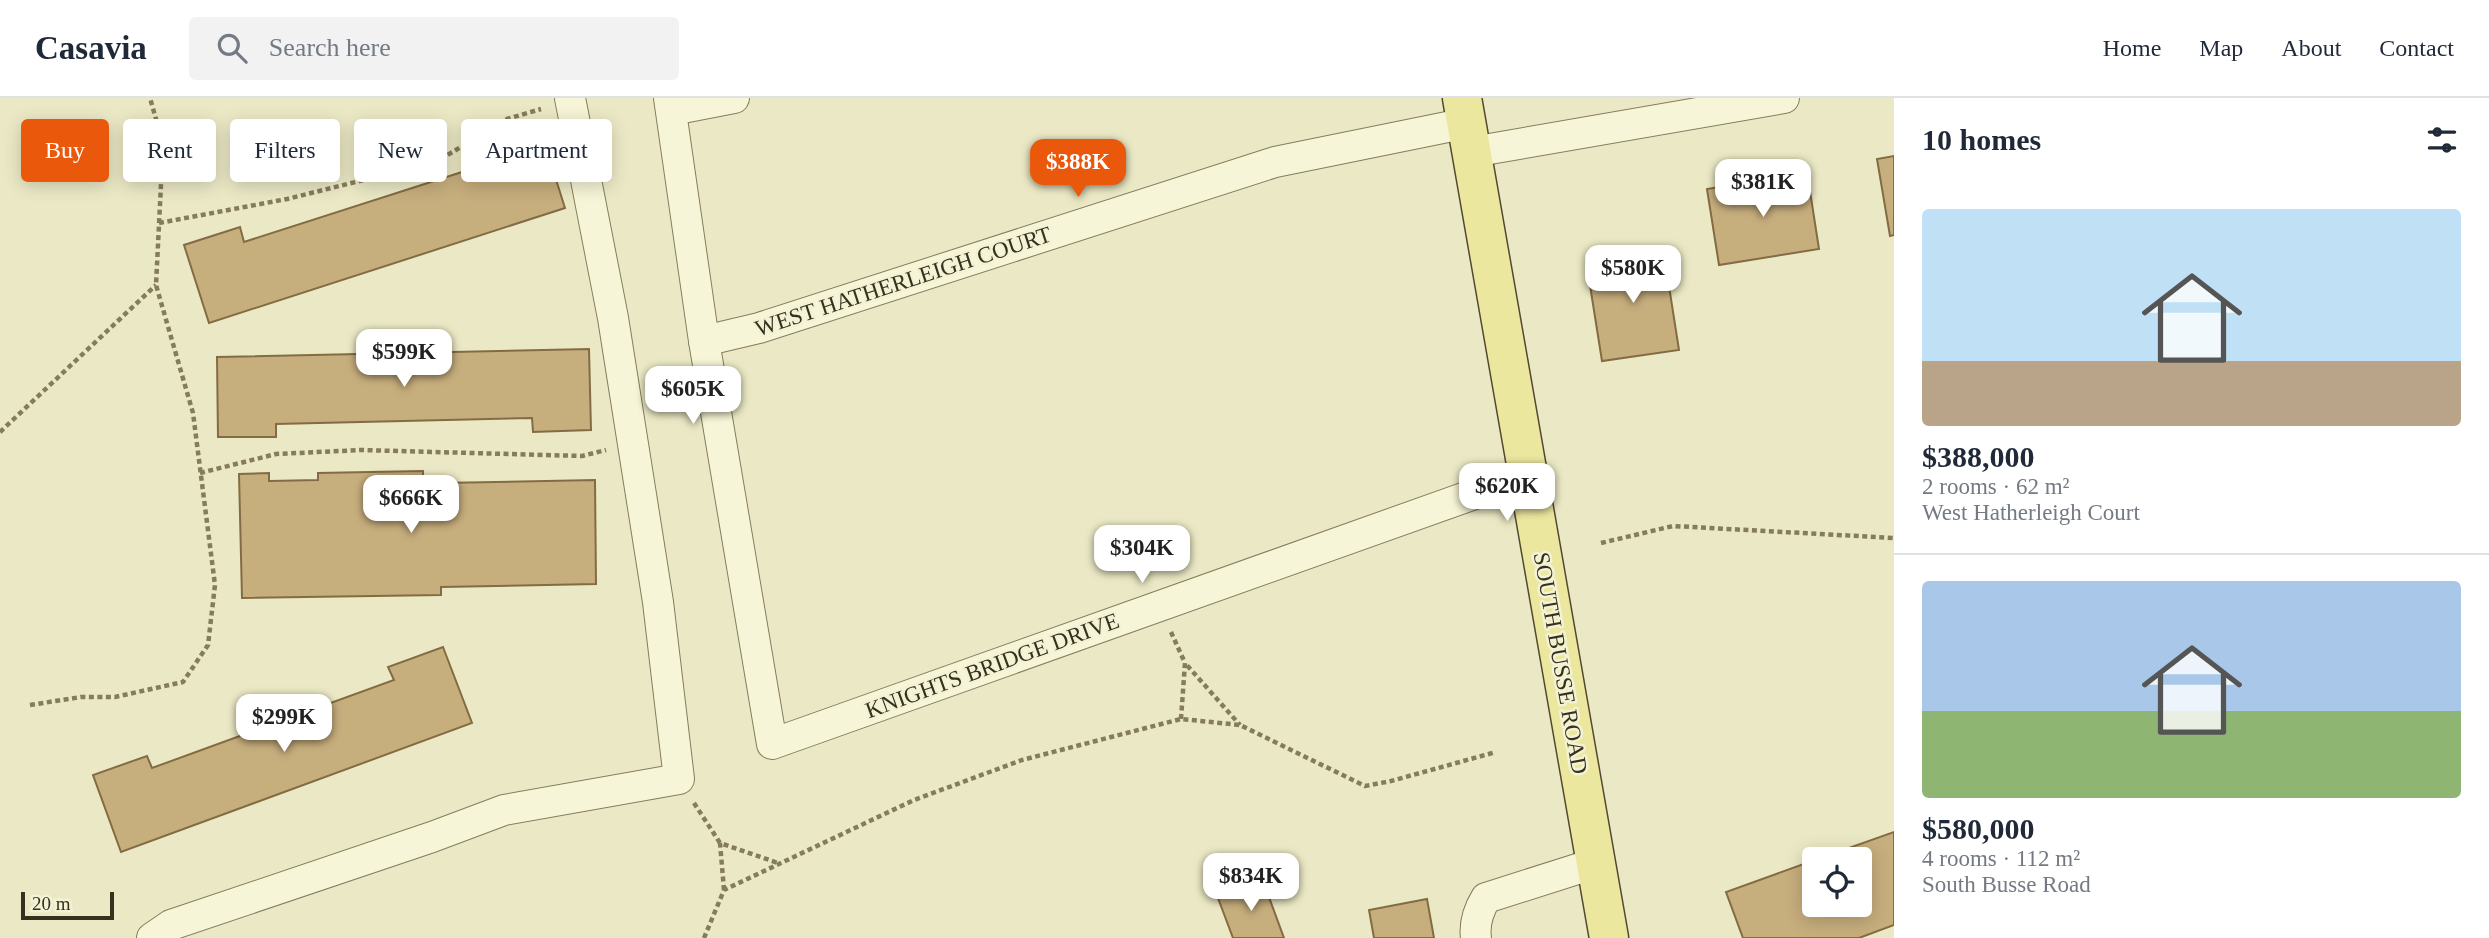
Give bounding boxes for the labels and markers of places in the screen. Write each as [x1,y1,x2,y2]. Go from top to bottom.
pin: $388K [1029,140,1127,199]
pin: $381K [1714,159,1812,219]
pin: $580K [1584,246,1682,305]
pin: $599K [355,330,453,389]
pin: $605K [644,366,742,426]
pin: $620K [1458,464,1556,523]
pin: $666K [362,476,460,535]
pin: $304K [1093,526,1191,585]
pin: $299K [235,694,333,754]
pin: $834K [1202,854,1300,913]

